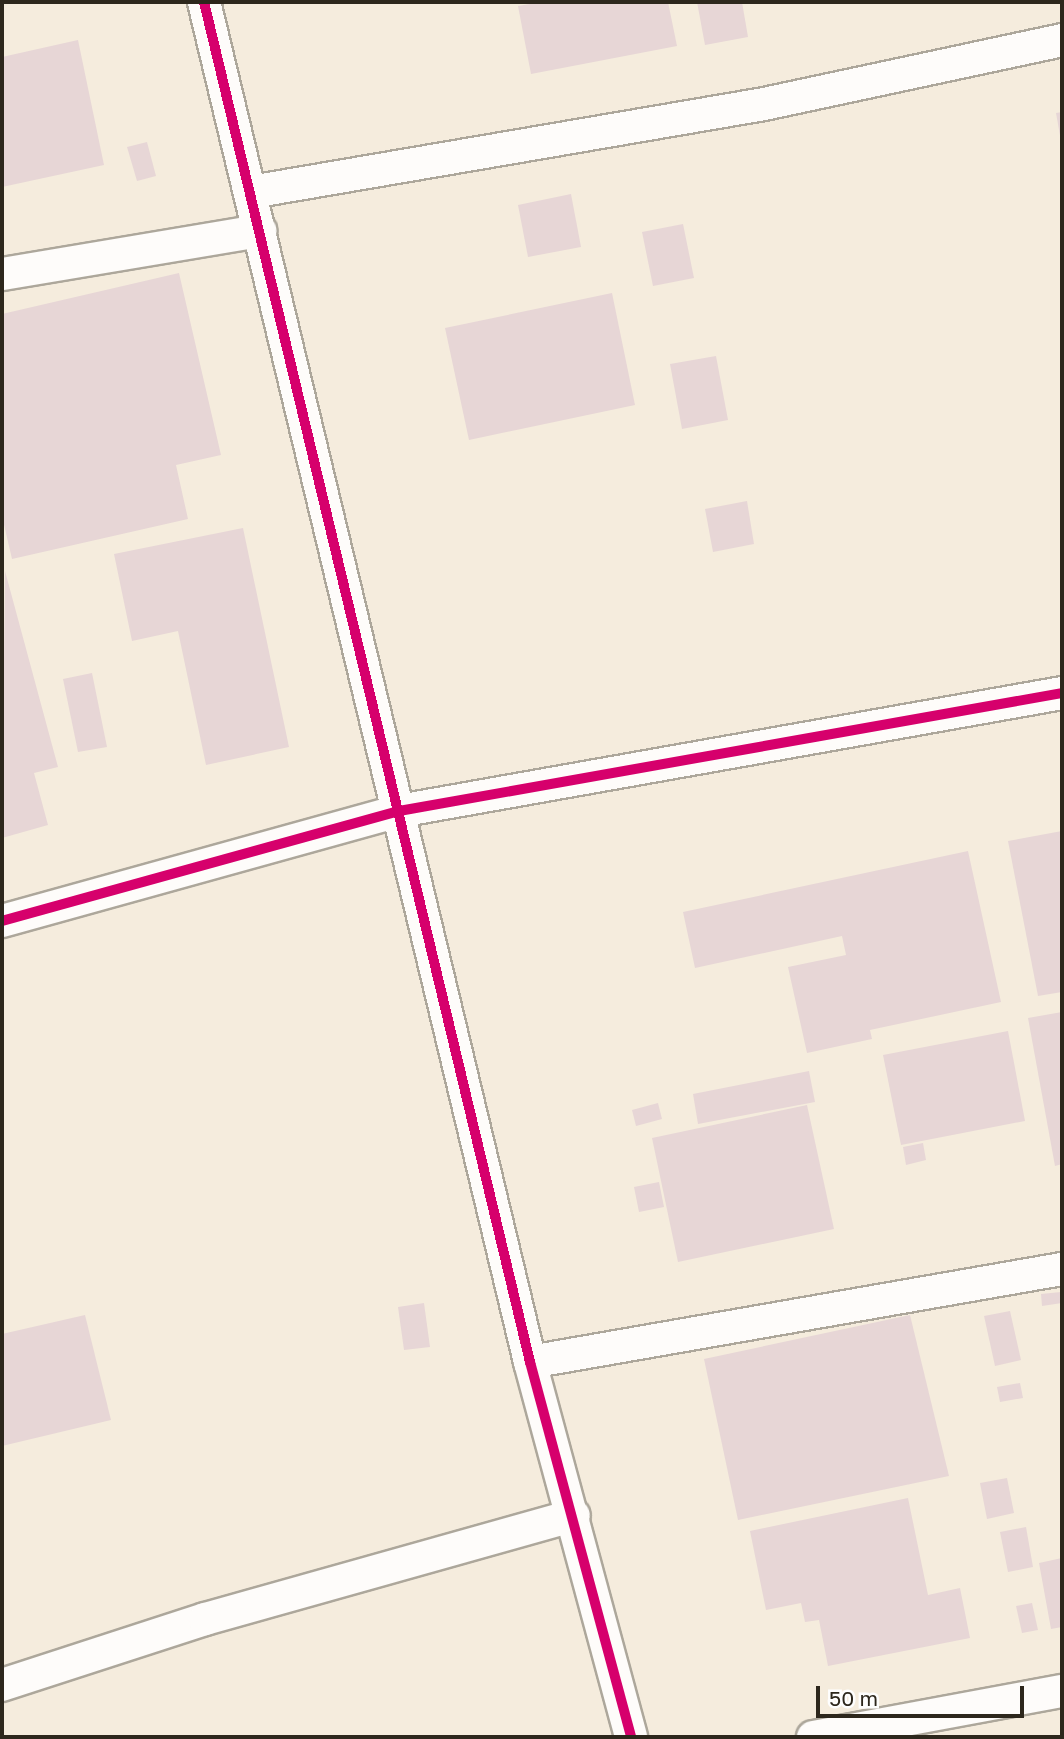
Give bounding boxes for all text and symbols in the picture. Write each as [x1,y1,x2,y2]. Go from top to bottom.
scale bar [819,1672,1027,1716]
text: 50 m [829,1685,878,1711]

